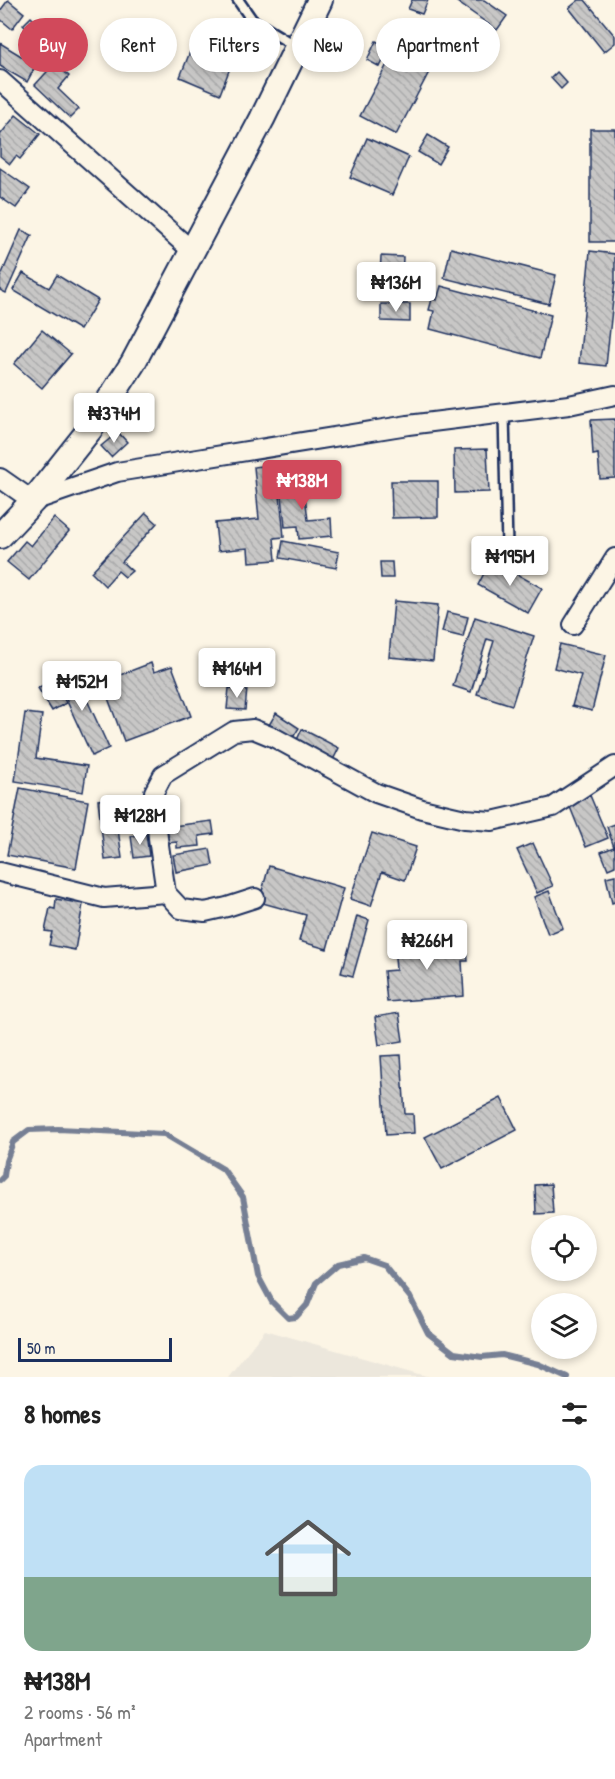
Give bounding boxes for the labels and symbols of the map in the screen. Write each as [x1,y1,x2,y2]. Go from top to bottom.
pin: ₦136M [354,262,438,313]
pin: ₦374M [72,393,156,444]
pin: ₦138M [260,460,344,511]
pin: ₦195M [468,536,552,587]
pin: ₦164M [195,648,279,699]
pin: ₦152M [40,661,124,712]
pin: ₦128M [98,795,182,846]
pin: ₦266M [385,920,469,971]
scale bar [18,1335,172,1362]

